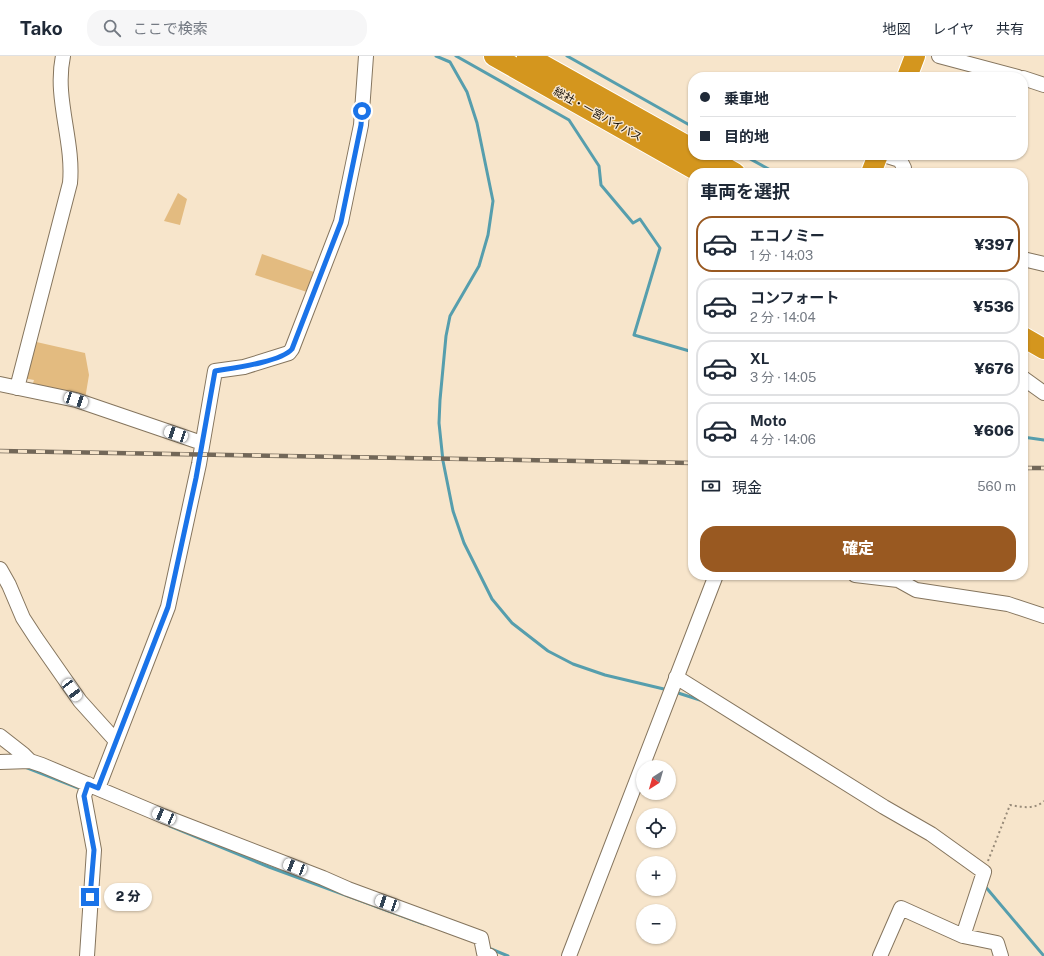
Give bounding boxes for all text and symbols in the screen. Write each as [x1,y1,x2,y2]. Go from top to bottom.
search box [87,10,367,46]
text: Tako [20,17,63,39]
icon: search [101,17,123,39]
text: ここで検索 [133,20,208,37]
text: 地図 [882,21,910,37]
text: レイヤ [932,21,974,37]
text: 共有 [996,21,1024,37]
street label: 総社・一宮バイパス [552,85,644,143]
text: 乗車地 [724,90,769,107]
route start [353,102,371,120]
text: 目的地 [724,128,769,145]
text: 車両を選択 [700,181,790,202]
icon: car [702,226,738,262]
text: エコノミー [750,227,825,244]
text: ¥397 [974,236,1014,253]
text: 1 分 · 14:03 [750,248,813,263]
icon: car [702,288,738,324]
text: コンフォート [750,289,840,306]
text: ¥536 [973,298,1014,315]
text: 2 分 · 14:04 [750,310,816,325]
icon: car [702,350,738,386]
text: XL [750,350,769,367]
text: ¥676 [974,360,1014,377]
text: 3 分 · 14:05 [750,370,816,385]
car [63,391,89,409]
icon: car [702,412,738,448]
text: Moto [750,412,787,429]
text: ¥606 [974,422,1014,439]
car [163,424,189,444]
text: 4 分 · 14:06 [750,432,816,447]
icon: cash [700,475,722,497]
text: 現金 [732,479,762,496]
text: 560 m [977,479,1016,494]
button: 確定 [700,526,1016,572]
car [60,677,84,703]
north arrow [636,760,676,800]
map controls [636,760,676,944]
car [151,806,177,826]
button: locate [636,808,676,848]
button: + [636,856,676,896]
car [282,857,308,877]
callout: 2 分 [104,883,152,911]
route end [81,888,99,906]
text: 2 分 [116,889,140,904]
car [374,893,400,913]
button: − [636,904,676,944]

